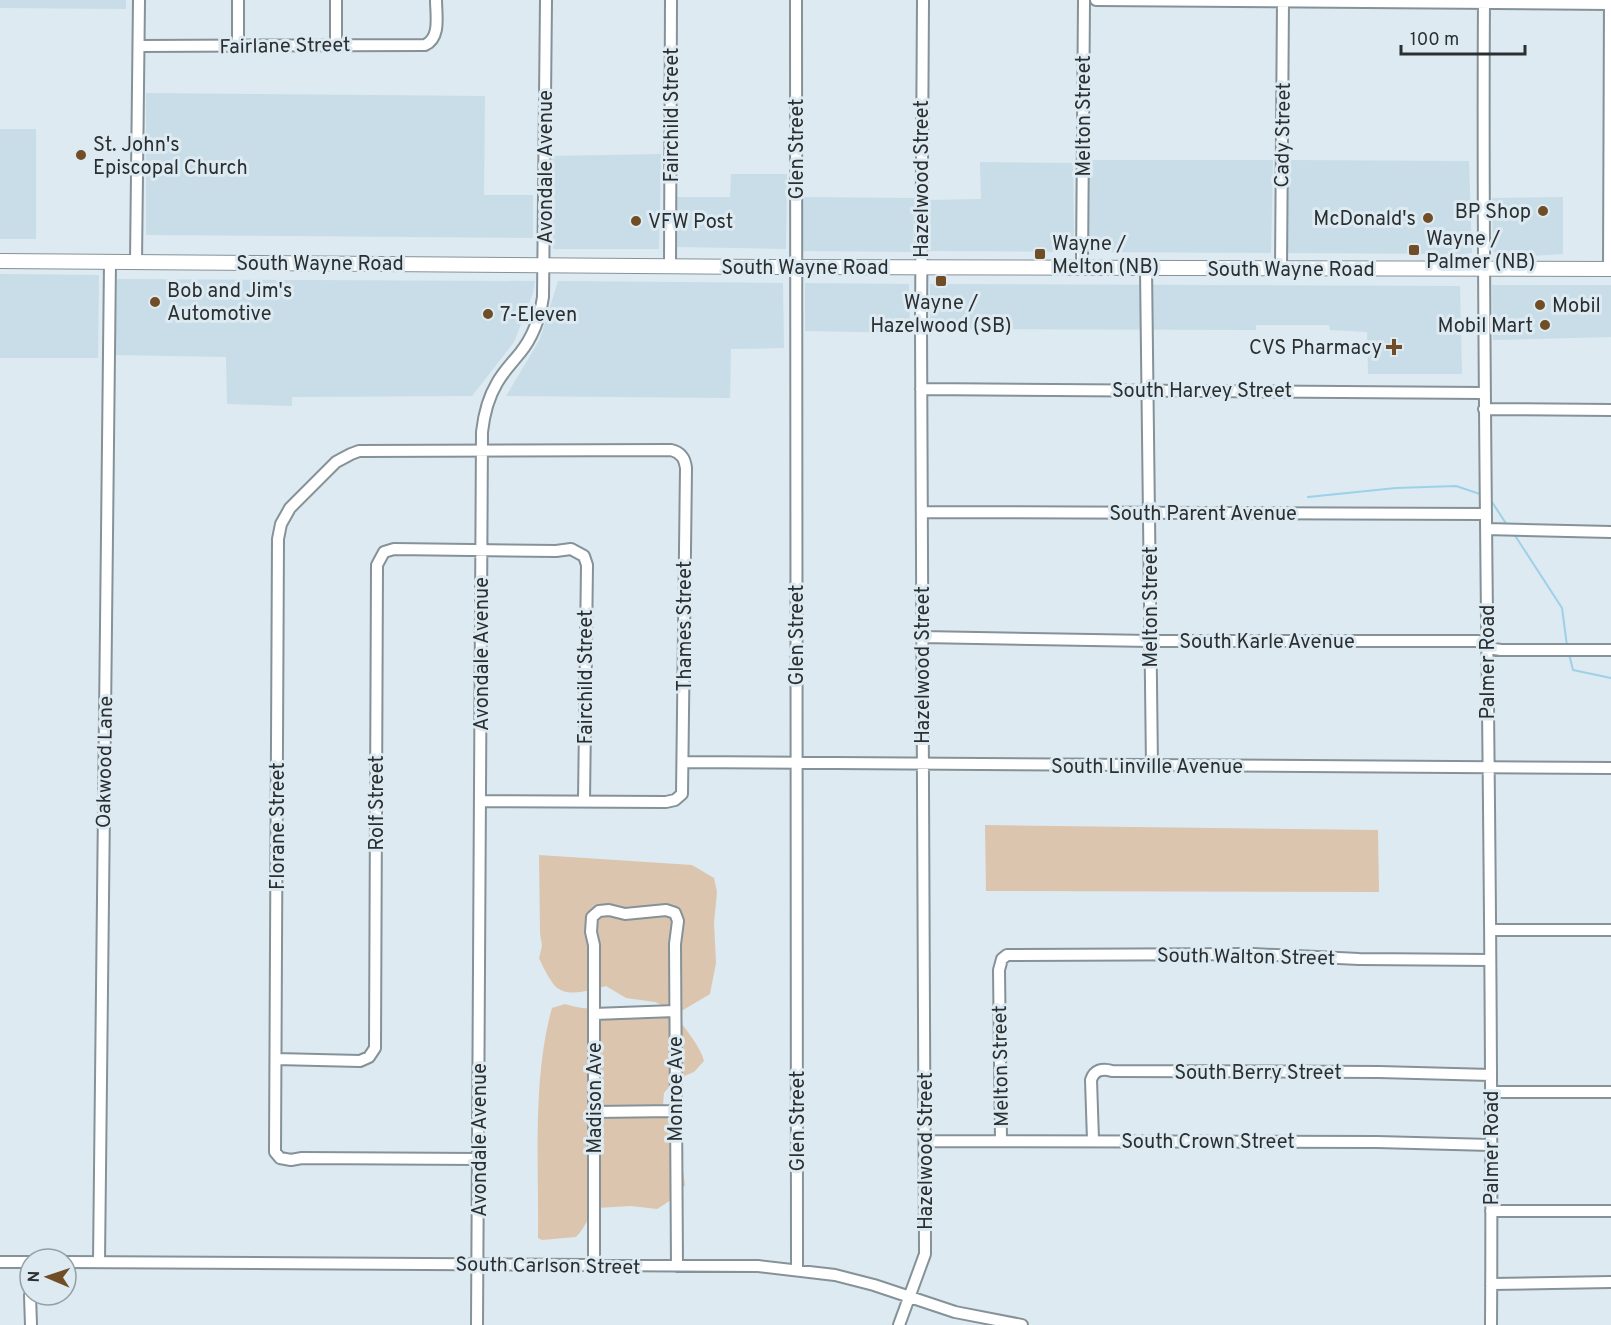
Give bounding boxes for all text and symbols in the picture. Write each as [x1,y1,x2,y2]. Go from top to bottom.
scale bar [1401,18,1526,56]
text: 100 m [1410,29,1459,52]
street label: Fairlane Street [219,33,351,61]
street label: Fairchild Street [660,47,686,183]
street label: Melton Street [1072,55,1098,177]
street label: Cady Street [1270,82,1298,188]
street label: Avondale Avenue [534,90,560,244]
street label: Glen Street [785,99,811,199]
street label: Hazelwood Street [910,100,936,258]
place label: St. John's Episcopal Church [93,133,248,182]
marker: St. John's Episcopal Church [74,148,88,162]
place label: BP Shop [1455,200,1531,226]
marker: BP Shop [1536,204,1550,218]
place label: McDonald's [1313,207,1416,233]
place label: VFW Post [648,210,733,236]
marker: McDonald's [1421,211,1435,225]
marker: VFW Post [629,214,643,228]
place label: Wayne / Palmer (NB) [1426,227,1535,276]
place label: Wayne / Melton (NB) [1052,232,1159,281]
marker: Wayne / Palmer (NB) [1407,243,1421,257]
marker: Wayne / Melton (NB) [1033,247,1047,261]
street label: South Wayne Road [236,252,404,278]
street label: South Wayne Road [721,256,889,282]
street label: South Wayne Road [1207,258,1375,284]
marker: Wayne / Hazelwood (SB) [934,274,948,288]
place label: Bob and Jim's Automotive [167,279,292,328]
place label: Wayne / Hazelwood (SB) [870,291,1012,340]
place label: Mobil [1552,294,1601,320]
marker: Bob and Jim's Automotive [148,295,162,309]
marker: Mobil [1533,298,1547,312]
place label: 7-Eleven [500,303,577,329]
marker: 7-Eleven [481,307,495,321]
place label: Mobil Mart [1438,314,1533,340]
marker: Mobil Mart [1538,318,1552,332]
place label: CVS Pharmacy [1249,336,1382,362]
marker: CVS Pharmacy [1387,340,1401,354]
street label: South Harvey Street [1112,379,1292,405]
street label: South Parent Avenue [1109,502,1297,528]
street label: Melton Street [1139,546,1165,668]
street label: Thames Street [673,561,699,691]
street label: Avondale Avenue [470,577,496,731]
street label: Glen Street [785,585,811,685]
street label: Hazelwood Street [911,586,937,744]
street label: Palmer Road [1476,605,1502,719]
street label: Fairchild Street [574,609,600,745]
street label: South Karle Avenue [1179,630,1355,656]
street label: Oakwood Lane [92,696,120,828]
street label: Rolf Street [365,755,391,851]
street label: South Linville Avenue [1051,755,1243,781]
street label: Florane Street [266,762,292,890]
street label: South Walton Street [1157,943,1335,973]
street label: Melton Street [988,1005,1016,1127]
street label: Monroe Ave [664,1036,690,1142]
street label: Madison Ave [583,1042,609,1154]
street label: South Berry Street [1174,1061,1342,1087]
street label: Avondale Avenue [468,1063,494,1217]
street label: Glen Street [786,1071,812,1171]
street label: Hazelwood Street [914,1072,940,1230]
street label: Palmer Road [1480,1091,1506,1205]
street label: South Crown Street [1121,1130,1295,1156]
north arrow [18,1247,78,1307]
street label: South Carlson Street [455,1252,641,1282]
text: N [25,1270,45,1283]

